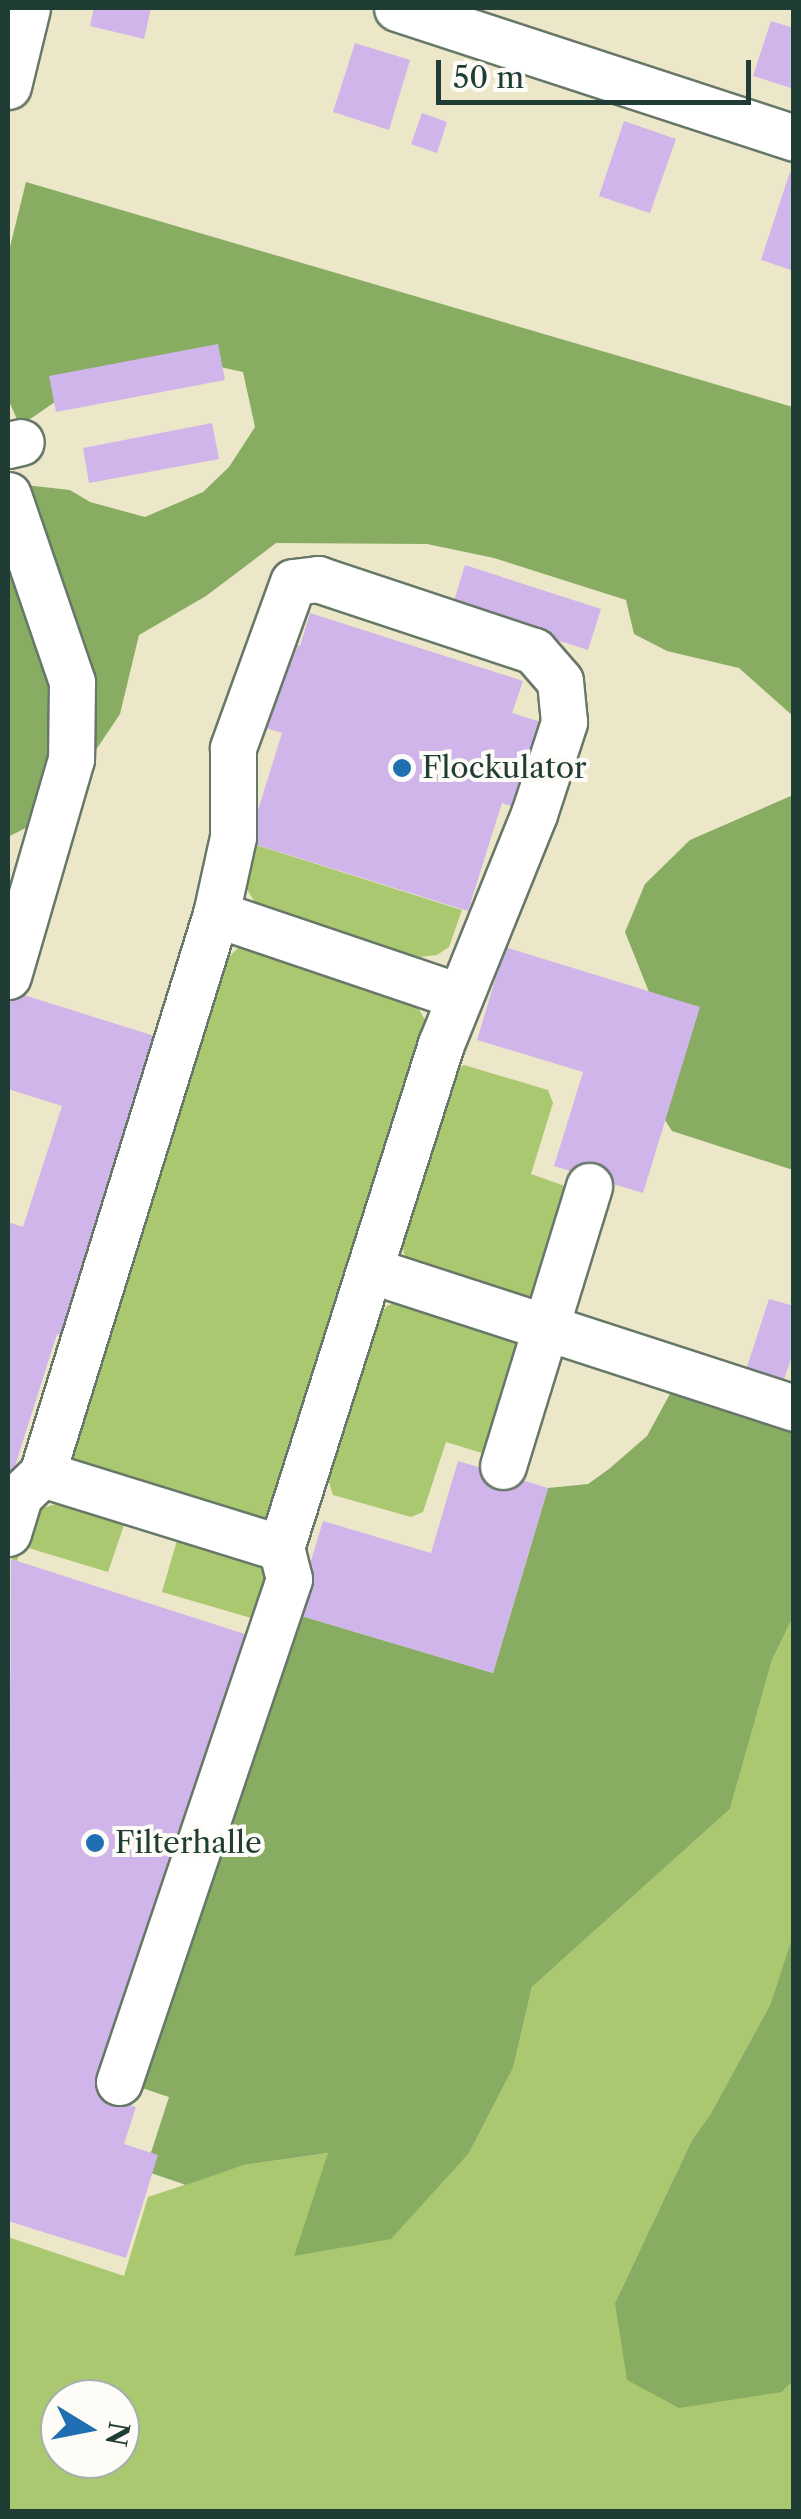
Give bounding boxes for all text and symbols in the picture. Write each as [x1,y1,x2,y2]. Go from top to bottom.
scale bar [441,40,756,102]
text: 50 m [453,59,524,96]
place label: Flockulator [422,750,587,786]
marker: Flockulator [391,757,413,779]
place label: Filterhalle [115,1825,262,1861]
marker: Filterhalle [84,1832,106,1854]
north arrow [40,2379,140,2479]
text: N [99,2419,136,2449]

